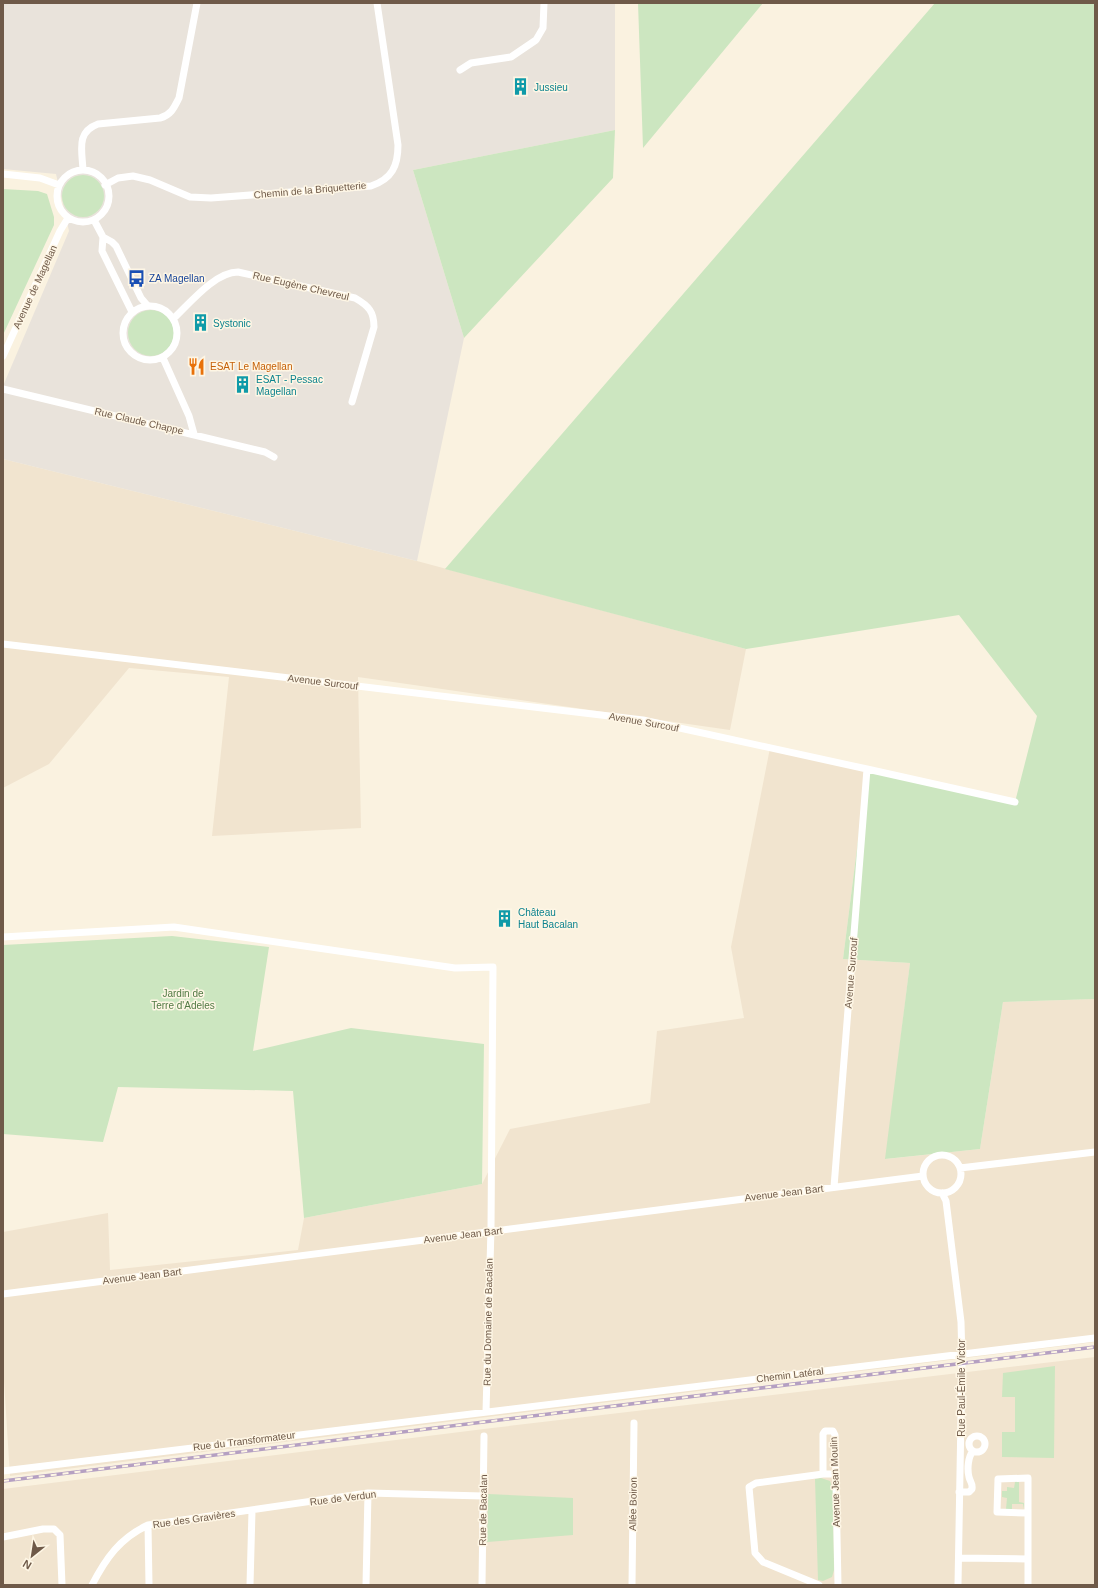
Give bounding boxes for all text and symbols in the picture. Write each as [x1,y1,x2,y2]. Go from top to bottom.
building icon: Jussieu [511,77,531,97]
place label: Jussieu [534,82,568,93]
street label: Chemin de la Briquetterie [253,180,367,200]
street label: Avenue de Magellan [11,243,59,331]
bus stop icon: ZA Magellan [126,268,146,288]
street label: Rue Eugène Chevreul [252,270,350,302]
place label: ZA Magellan [149,273,205,284]
building icon: Systonic [190,313,210,333]
place label: Systonic [213,318,251,329]
restaurant icon: ESAT Le Magellan [187,356,207,376]
place label: ESAT Le Magellan [210,361,292,372]
place label: ESAT - Pessac Magellan [256,374,323,397]
building icon: ESAT - Pessac Magellan [233,375,253,395]
street label: Rue Claude Chappe [94,405,185,437]
street label: Avenue Surcouf [287,672,359,692]
street label: Avenue Surcouf [608,710,680,734]
place label: Château Haut Bacalan [518,907,578,930]
building icon: Château Haut Bacalan [495,908,515,928]
street label: Avenue Surcouf [842,937,860,1009]
park label: Jardin de Terre d'Adeles [151,988,215,1011]
street label: Avenue Jean Bart [744,1183,824,1203]
street label: Avenue Jean Bart [423,1225,503,1245]
street label: Rue du Domaine de Bacalan [481,1258,495,1386]
street label: Avenue Jean Bart [102,1266,182,1286]
street label: Rue Paul-Émile Victor [955,1339,967,1437]
street label: Chemin Latéral [756,1365,824,1385]
street label: Rue du Transformateur [192,1429,296,1453]
street label: Avenue Jean Moulin [828,1437,842,1527]
street label: Rue de Bacalan [477,1474,489,1546]
street label: Allée Boiron [627,1477,639,1531]
street label: Rue de Verdun [309,1488,377,1508]
street label: Rue des Gravières [152,1508,236,1530]
north arrow [12,1536,52,1576]
text: N [21,1557,33,1572]

